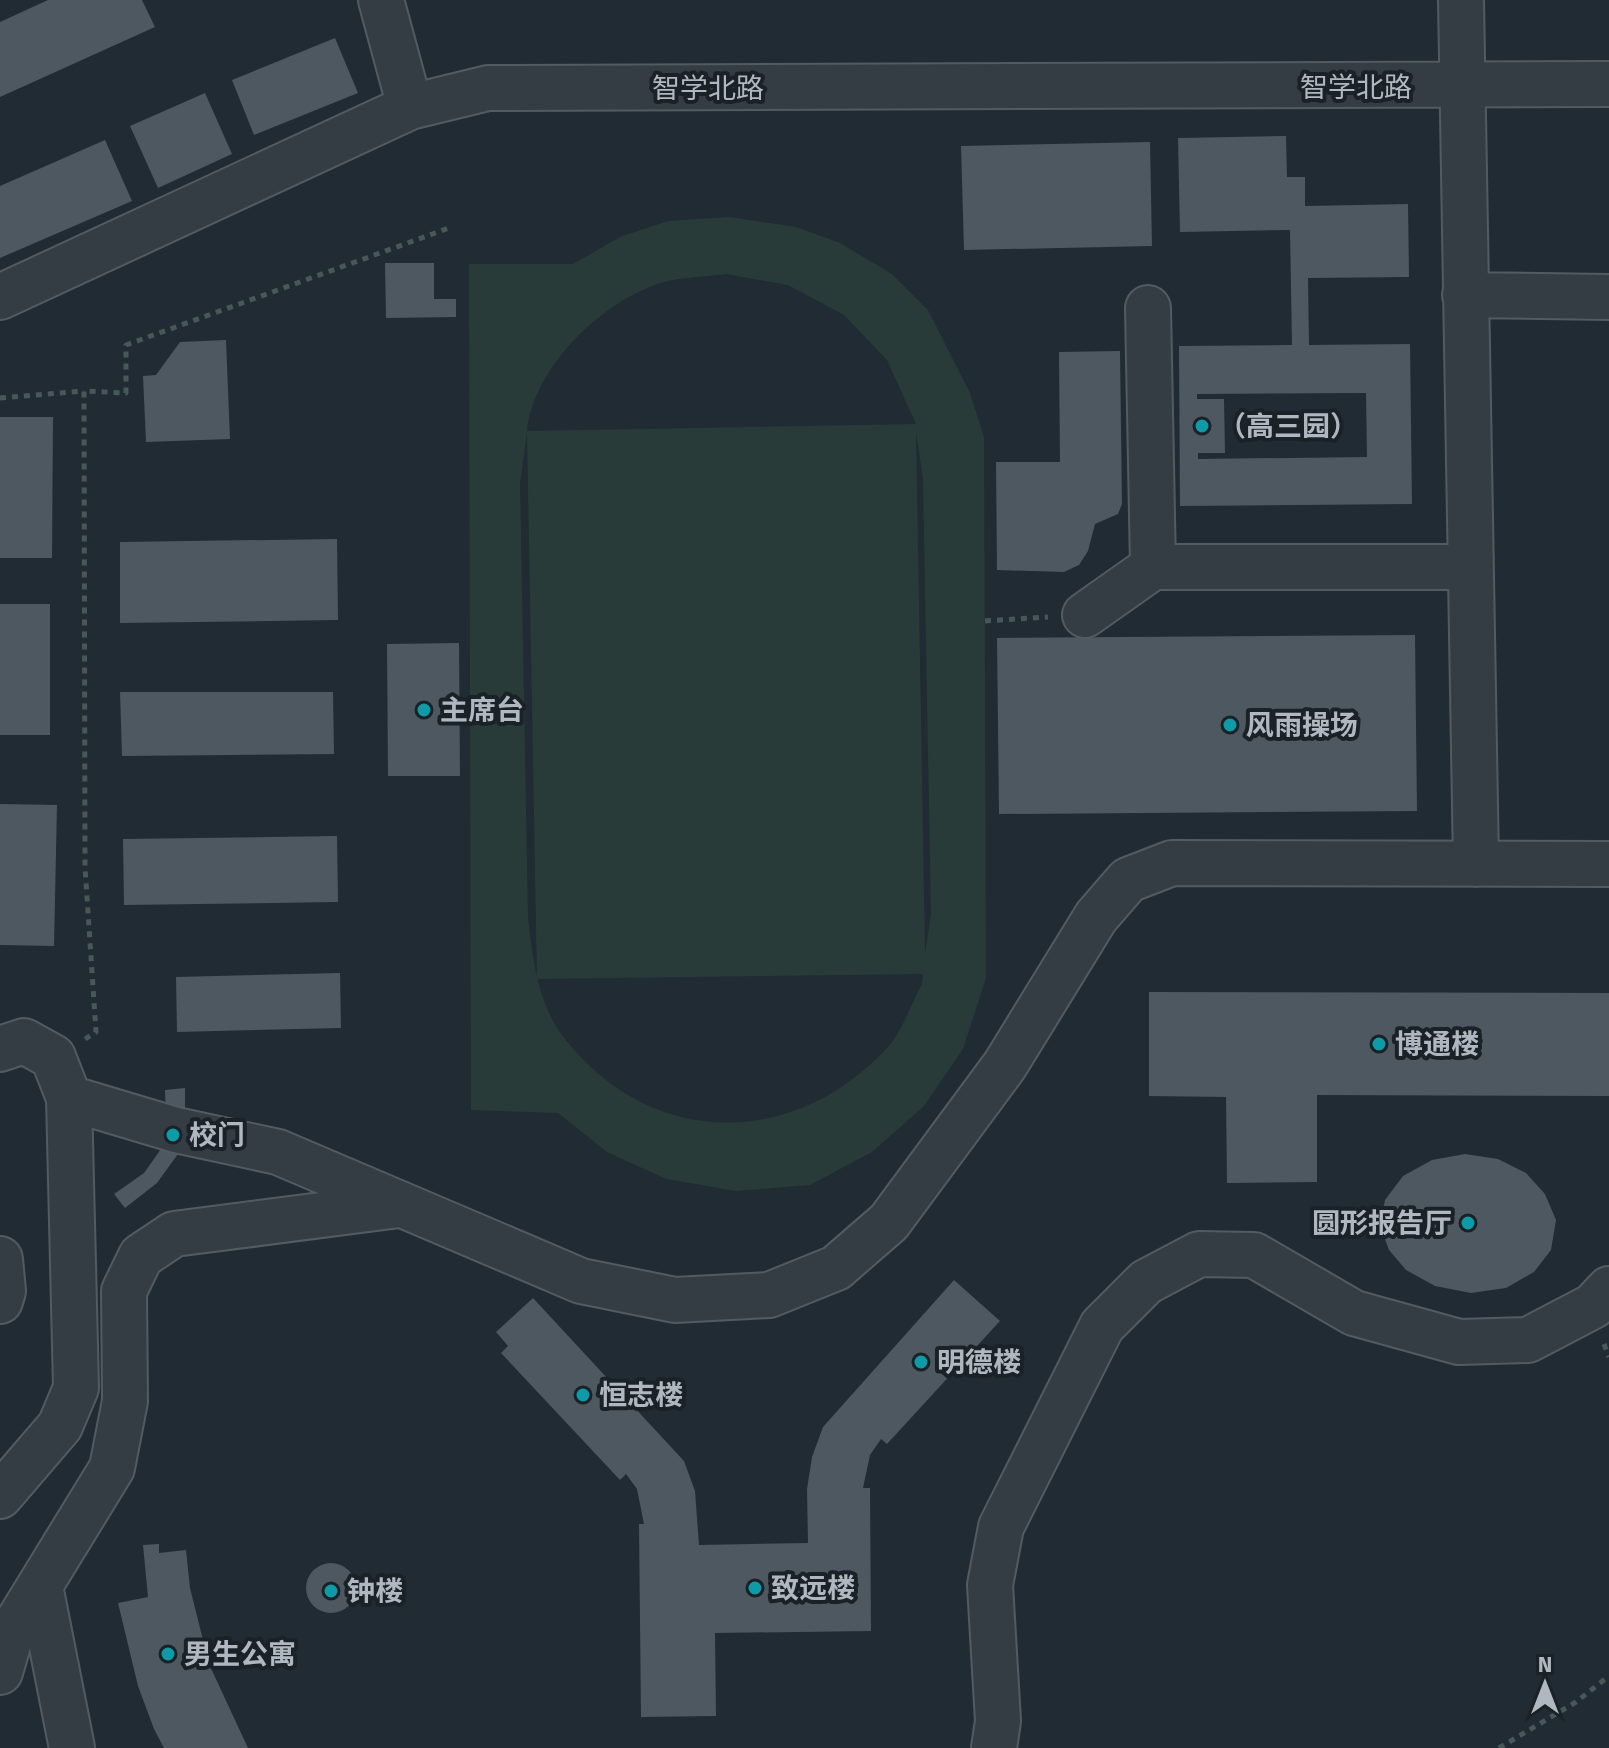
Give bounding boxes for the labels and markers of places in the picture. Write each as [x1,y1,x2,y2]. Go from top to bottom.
place label: （高三园） [1218,410,1358,443]
marker: （高三园） [1193,417,1211,435]
place label: 主席台 [440,694,524,727]
marker: 主席台 [415,701,433,719]
place label: 风雨操场 [1246,709,1358,742]
marker: 风雨操场 [1221,716,1239,734]
place label: 博通楼 [1395,1028,1479,1061]
marker: 博通楼 [1370,1035,1388,1053]
place label: 校门 [189,1119,245,1152]
marker: 校门 [164,1126,182,1144]
place label: 圆形报告厅 [1312,1207,1452,1240]
marker: 圆形报告厅 [1459,1214,1477,1232]
place label: 明德楼 [937,1346,1021,1379]
marker: 明德楼 [912,1353,930,1371]
place label: 恒志楼 [599,1379,683,1412]
marker: 恒志楼 [574,1386,592,1404]
place label: 致远楼 [771,1572,855,1605]
place label: 钟楼 [347,1575,403,1608]
marker: 致远楼 [746,1579,764,1597]
marker: 钟楼 [322,1582,340,1600]
place label: 男生公寓 [184,1638,296,1671]
marker: 男生公寓 [159,1645,177,1663]

